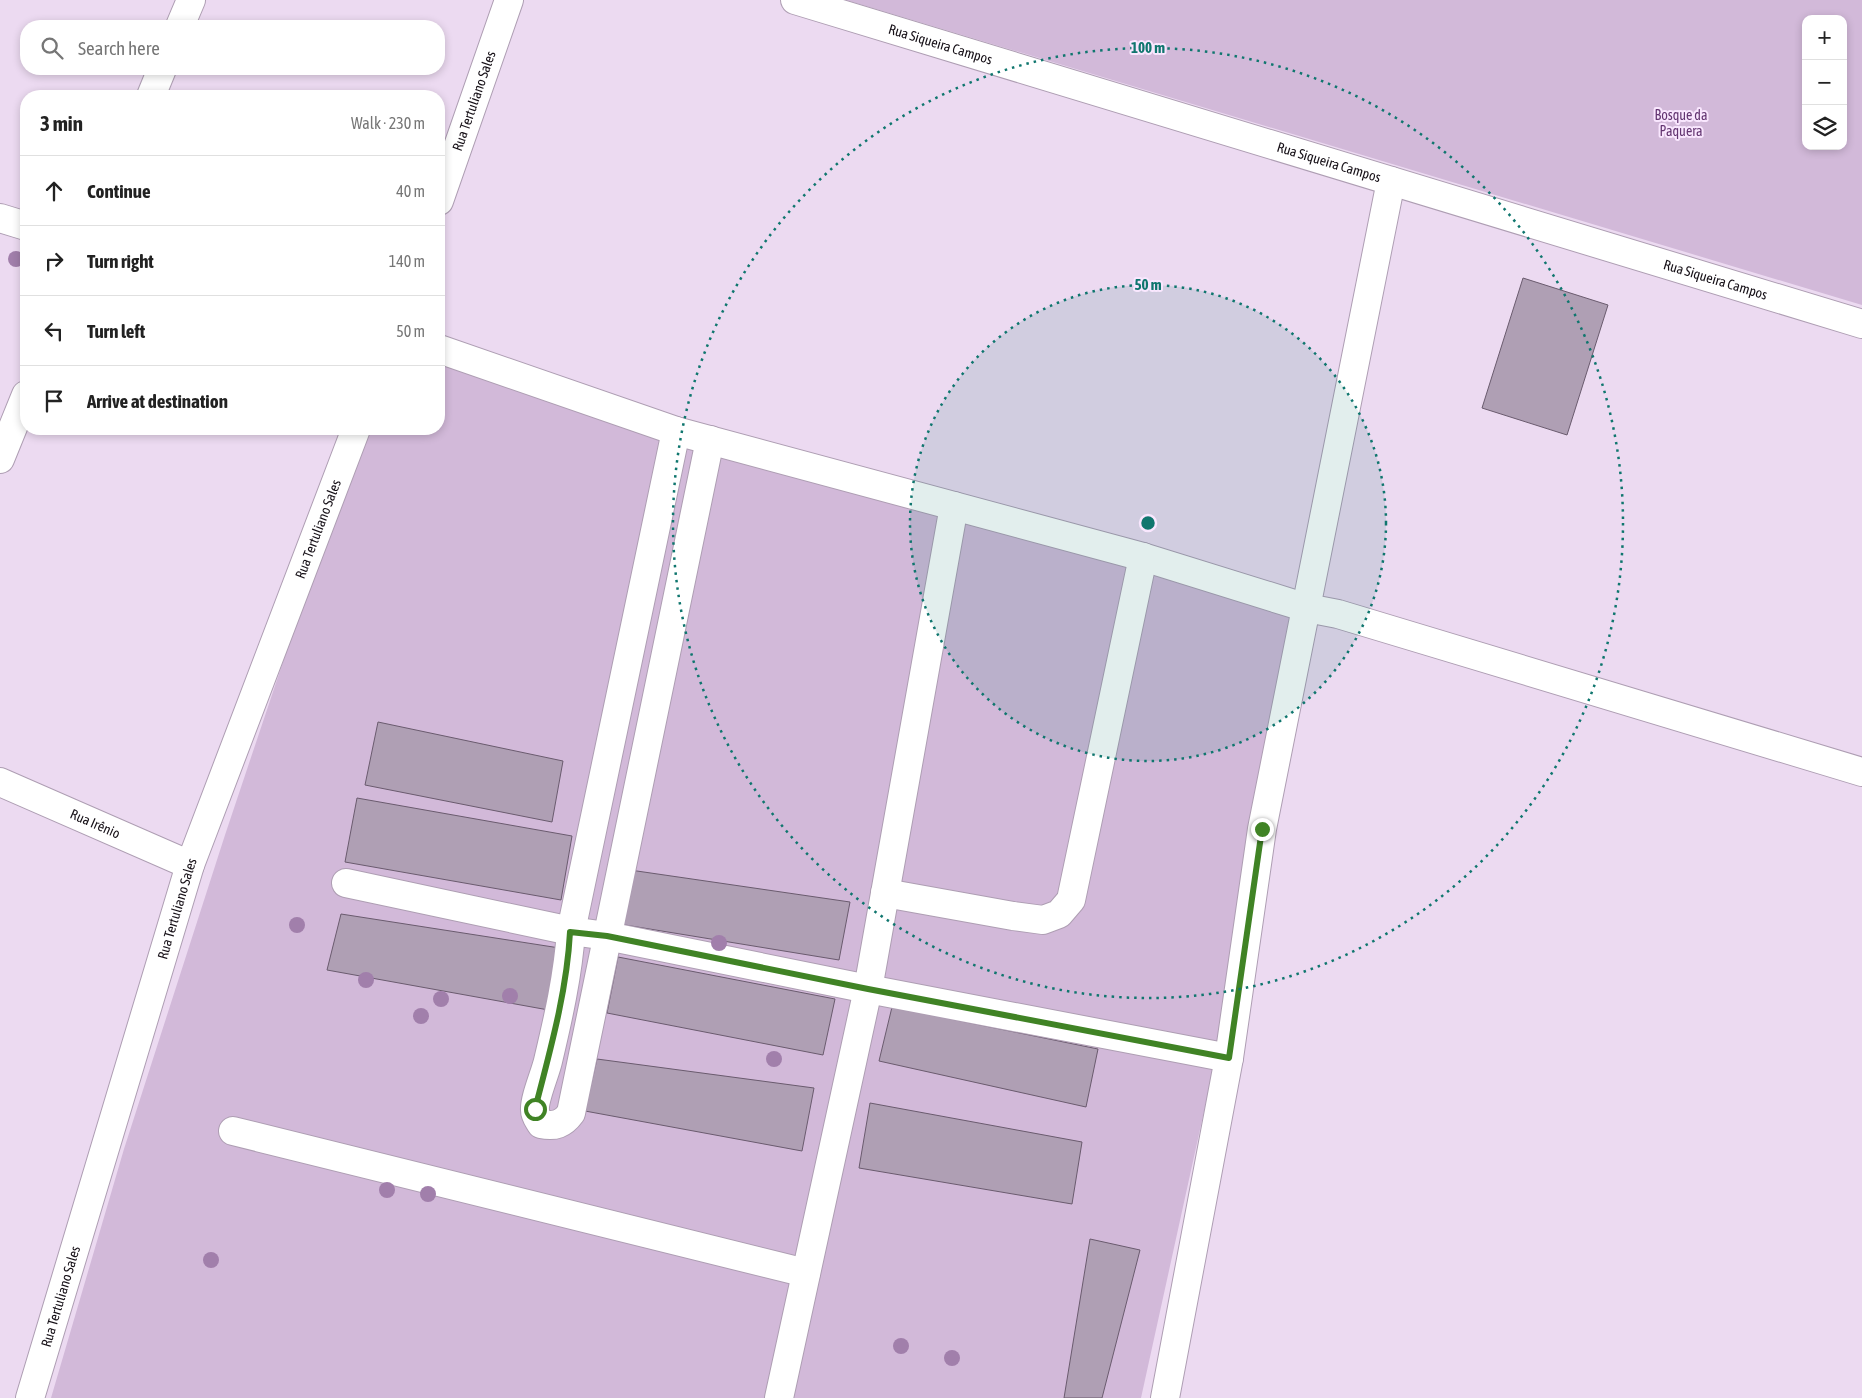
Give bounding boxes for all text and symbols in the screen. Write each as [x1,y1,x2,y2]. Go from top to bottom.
map controls [1802,15,1847,150]
button: + [1802,15,1847,60]
search box [20,20,445,75]
street label: Rua Siqueira Campos [887,21,994,67]
icon: search [38,34,66,62]
text: Search here [78,37,160,59]
text: 100 m [1131,39,1165,56]
street label: Rua Tertuliano Sales [449,49,499,153]
button: − [1802,60,1847,105]
button: layers [1802,105,1847,150]
park label: Bosque da Paquera [1655,107,1707,139]
text: 3 min [40,111,83,135]
text: Walk · 230 m [351,114,425,132]
street label: Rua Siqueira Campos [1275,139,1383,185]
icon: ahead [40,177,68,205]
text: Continue [87,180,151,202]
text: 40 m [396,182,425,200]
icon: right [40,247,68,275]
text: Turn right [87,250,154,272]
text: 140 m [389,252,425,270]
street label: Rua Siqueira Campos [1662,256,1769,303]
text: 50 m [1135,276,1162,293]
icon: left [40,317,68,345]
text: Turn left [87,320,145,342]
text: 50 m [396,322,425,340]
icon: arrive [40,387,68,415]
text: Arrive at destination [87,390,228,412]
street label: Rua Tertuliano Sales [292,477,344,581]
centre of rings [1139,514,1157,532]
street label: Rua Irênio [68,806,123,842]
route end [1251,818,1274,841]
street label: Rua Tertuliano Sales [154,856,200,961]
route start [524,1098,547,1121]
street label: Rua Tertuliano Sales [38,1244,83,1349]

